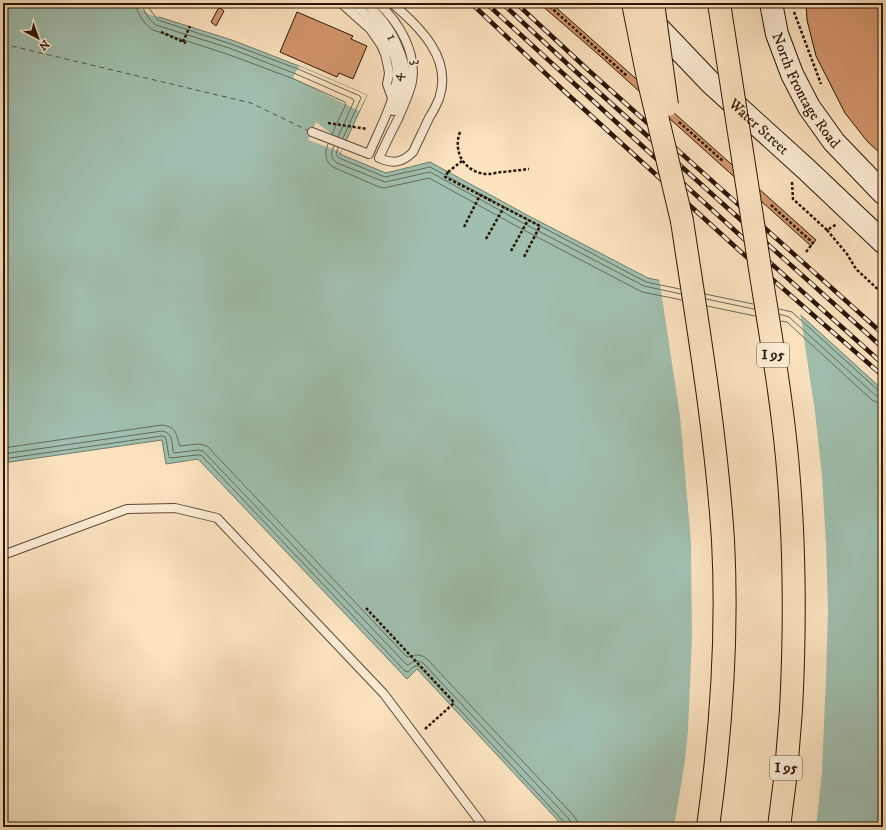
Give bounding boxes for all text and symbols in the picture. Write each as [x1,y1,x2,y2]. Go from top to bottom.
north arrow [18,18,58,58]
street label: 1 [382,30,402,44]
street label: North Frontage Road [768,30,845,153]
text: N [36,37,52,53]
street label: 3 [407,58,427,66]
street label: 4 [387,71,407,82]
street label: Water Street [724,94,793,159]
road number: I 95 [757,343,789,367]
road number: I 95 [770,756,802,780]

